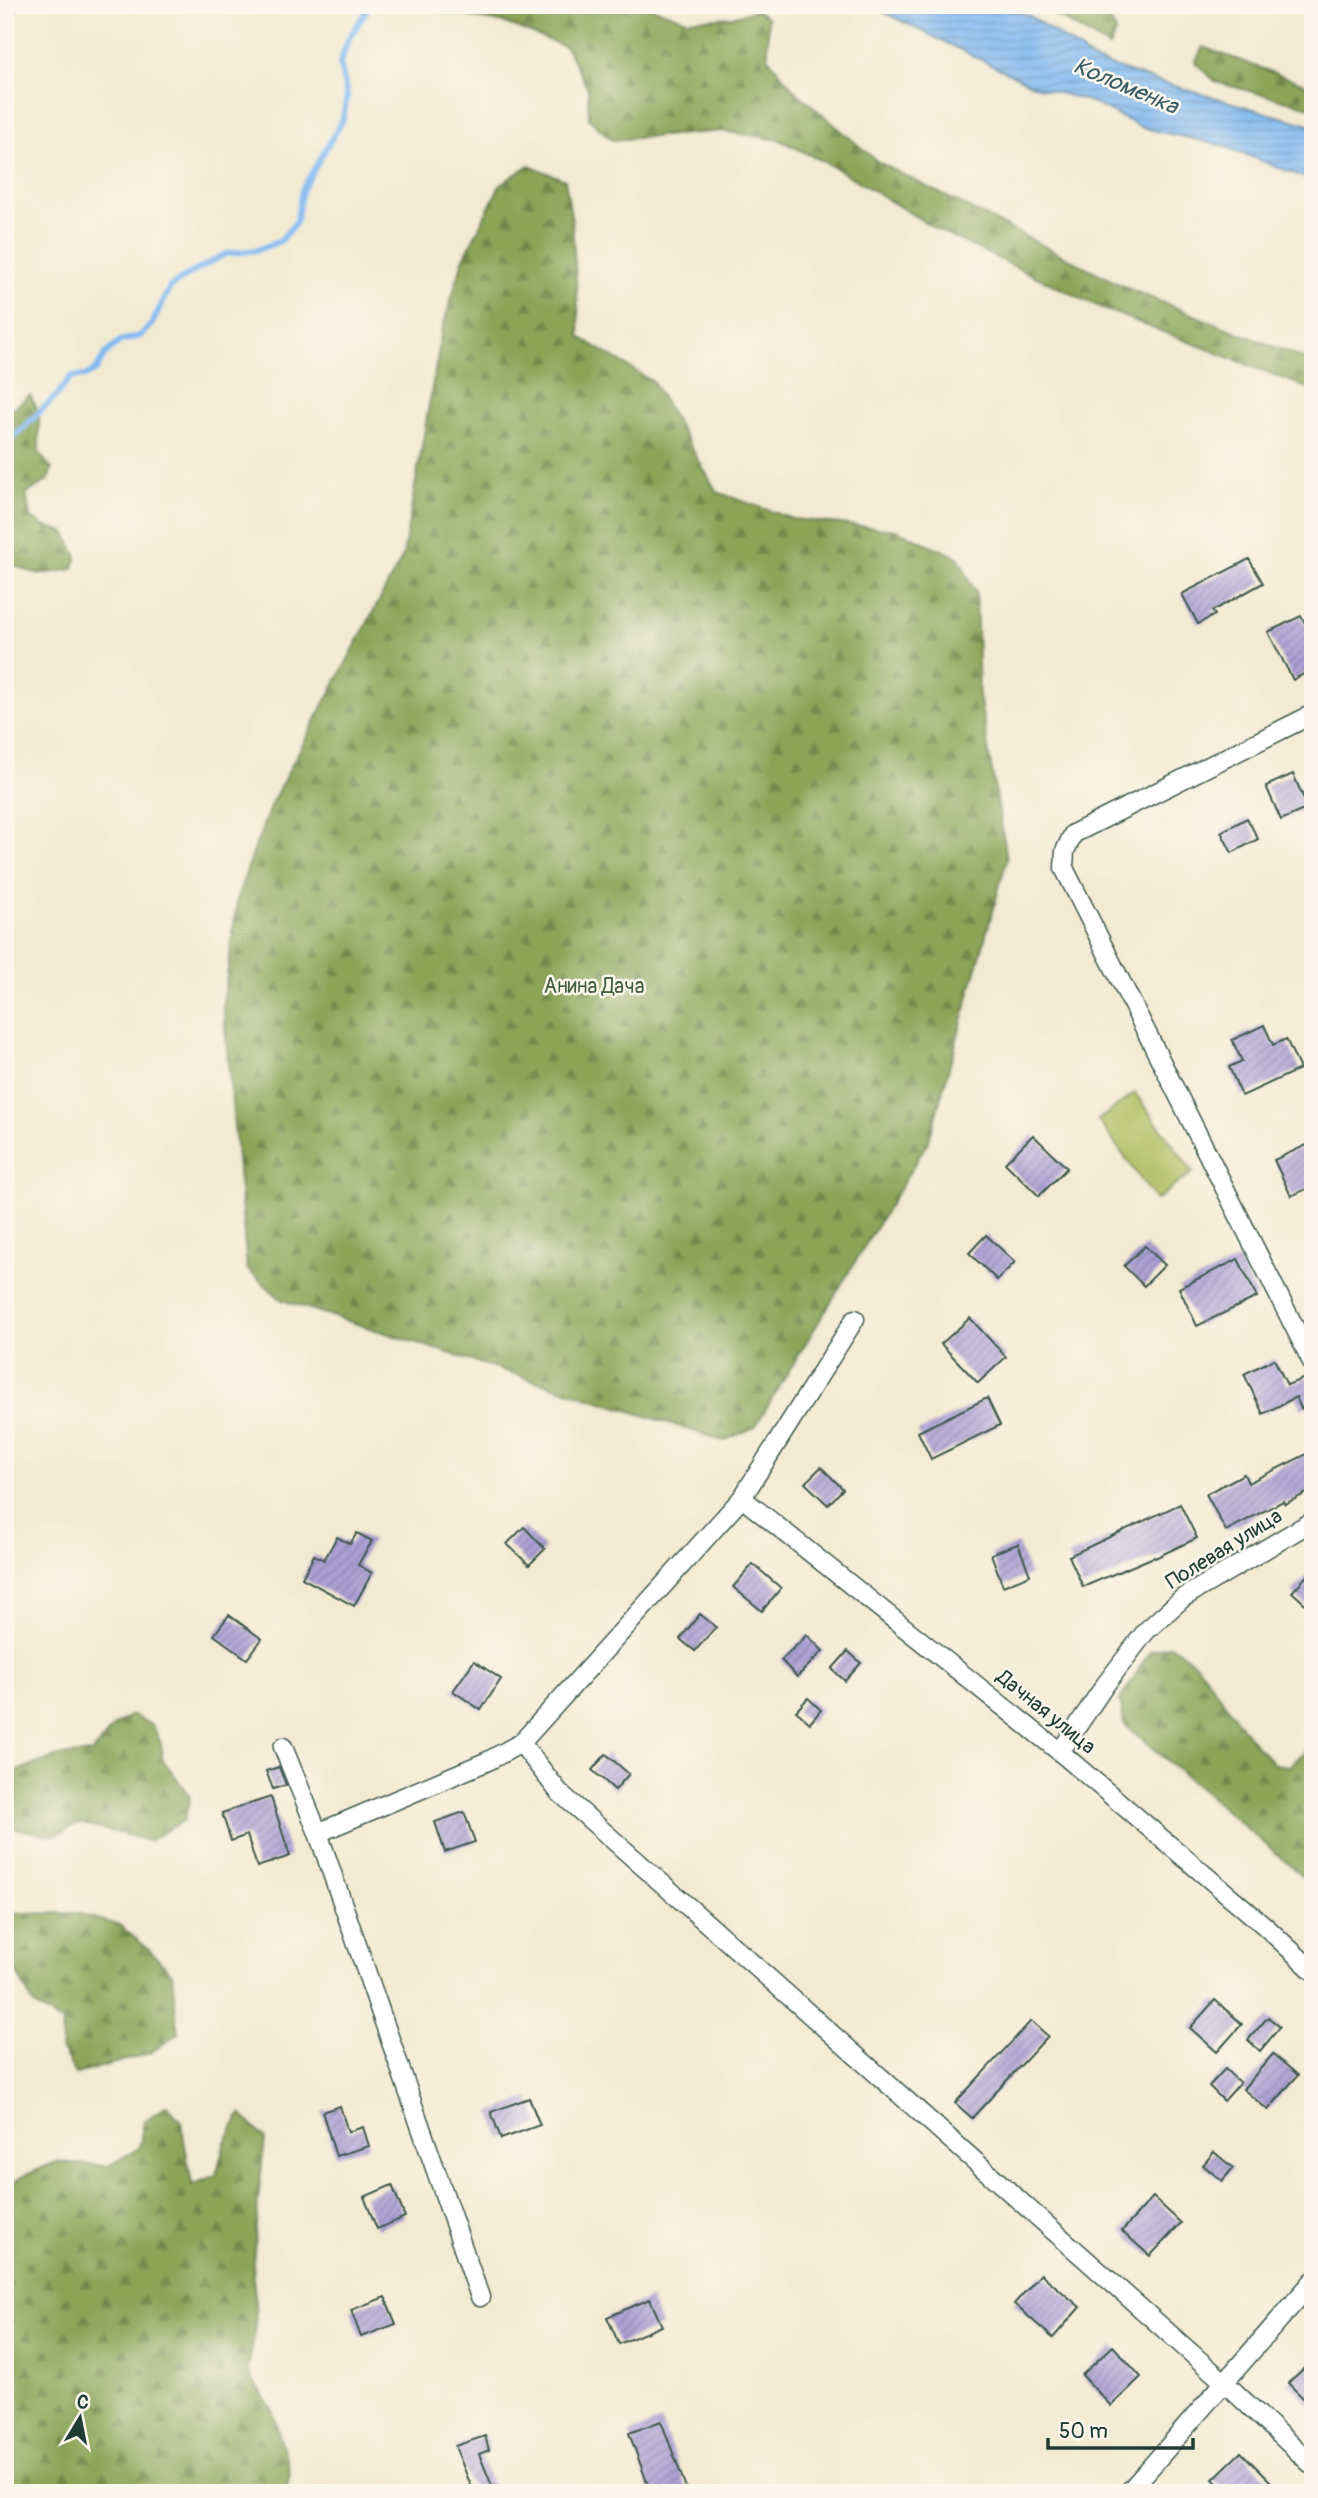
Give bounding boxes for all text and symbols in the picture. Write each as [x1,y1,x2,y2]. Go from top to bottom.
water label: Коломенка [1069,51,1184,121]
park label: Анина Дача [544,973,645,1000]
street label: Полевая улица [1161,1503,1287,1595]
street label: Дачная улица [990,1663,1101,1760]
north arrow [46,2382,116,2452]
text: С [75,2389,91,2415]
scale bar [1048,2407,1194,2451]
text: 50 m [1059,2418,1108,2445]

